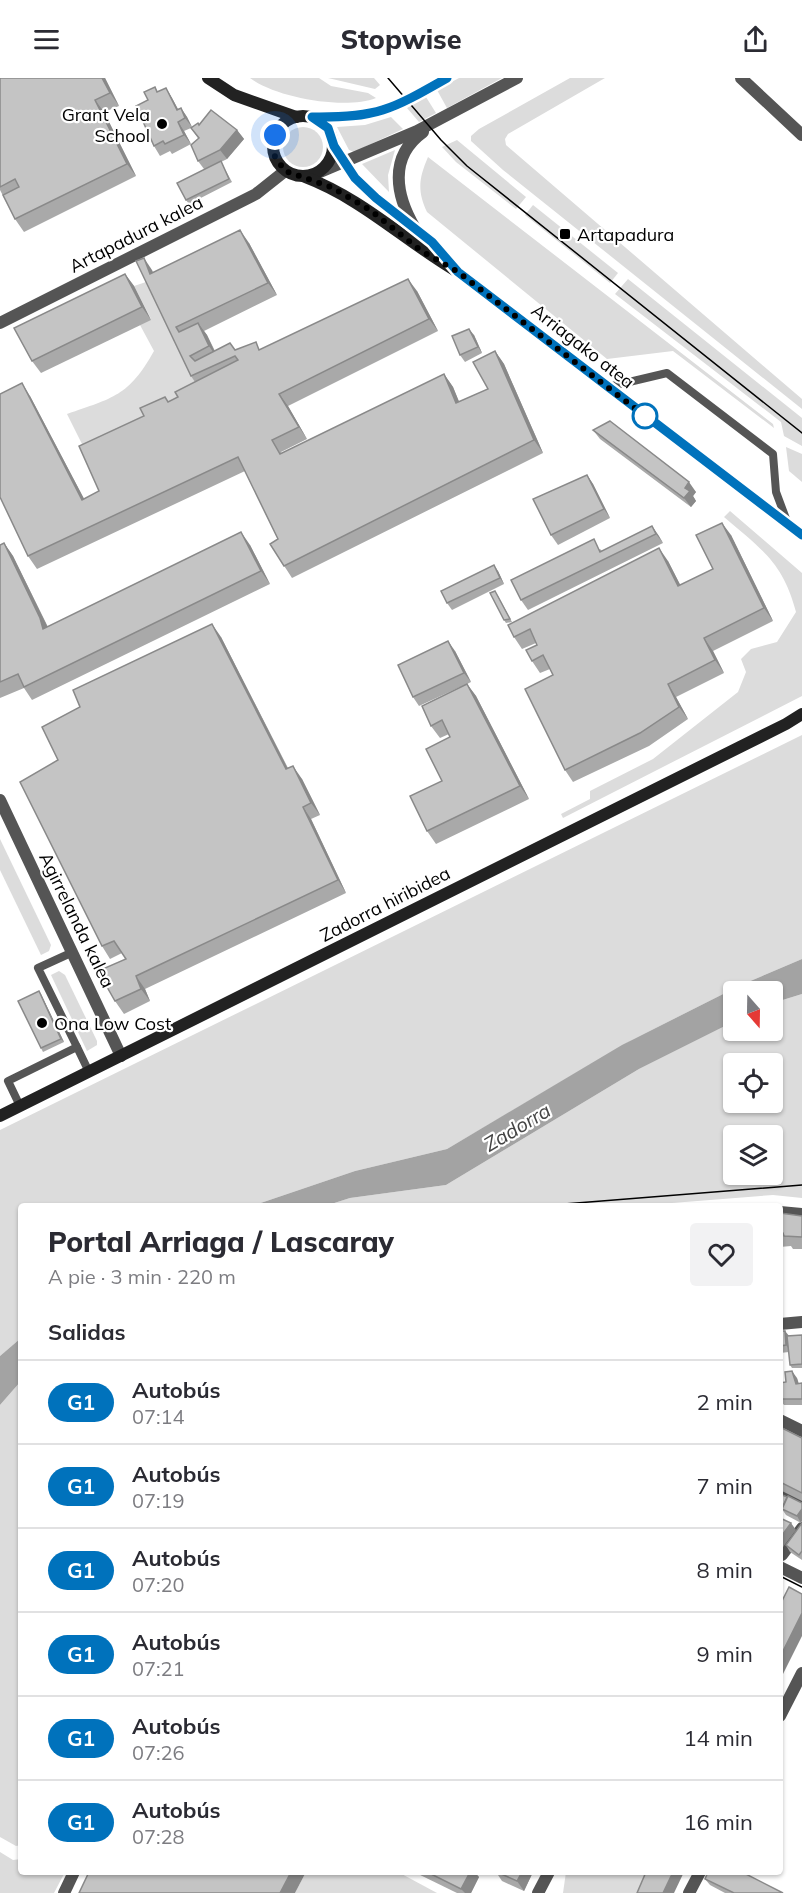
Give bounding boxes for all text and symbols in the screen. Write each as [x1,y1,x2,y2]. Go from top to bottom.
text: Stopwise [340,22,462,56]
icon: menu [30,23,63,56]
icon: share [739,23,772,56]
place label: Grant Vela School [62,103,150,147]
marker: Grant Vela School [155,117,169,131]
your location [260,120,290,150]
street label: Artapadura kalea [65,190,207,278]
place label: Artapadura [577,223,674,246]
marker: Artapadura [558,227,572,241]
street label: Arriagako atea [527,299,639,393]
unlabelled marker [632,403,658,429]
street label: Agirrelanda kalea [34,849,120,991]
street label: Zadorra hiribidea [316,861,454,947]
north arrow [723,981,783,1041]
map controls [723,981,783,1185]
place label: Ona Low Cost [54,1012,171,1035]
marker: Ona Low Cost [35,1016,49,1030]
button: locate [723,1053,783,1113]
water label: Zadorra [479,1097,555,1157]
button: layers [723,1125,783,1185]
button: heart [690,1223,753,1286]
text: Portal Arriaga / Lascaray [48,1224,394,1259]
text: A pie · 3 min · 220 m [48,1264,236,1289]
text: Salidas [48,1318,126,1346]
text: Autobús [132,1376,221,1404]
text: 2 min [697,1388,753,1416]
text: G1 [67,1389,95,1415]
text: 07:14 [132,1404,185,1429]
text: Autobús [132,1460,221,1488]
text: 7 min [697,1472,753,1500]
text: G1 [67,1473,95,1499]
text: 07:19 [132,1488,185,1513]
text: Autobús [132,1544,221,1572]
text: 8 min [697,1556,753,1584]
text: G1 [67,1557,95,1583]
text: 07:20 [132,1572,185,1597]
text: Autobús [132,1628,221,1656]
text: 9 min [697,1640,753,1668]
text: G1 [67,1641,95,1667]
text: 07:21 [132,1656,185,1681]
text: Autobús [132,1712,221,1740]
text: 14 min [683,1724,753,1752]
text: G1 [67,1725,95,1751]
text: 07:26 [132,1740,185,1765]
text: Autobús [132,1796,221,1824]
text: 16 min [683,1808,753,1836]
text: G1 [67,1809,95,1835]
text: 07:28 [132,1824,185,1849]

